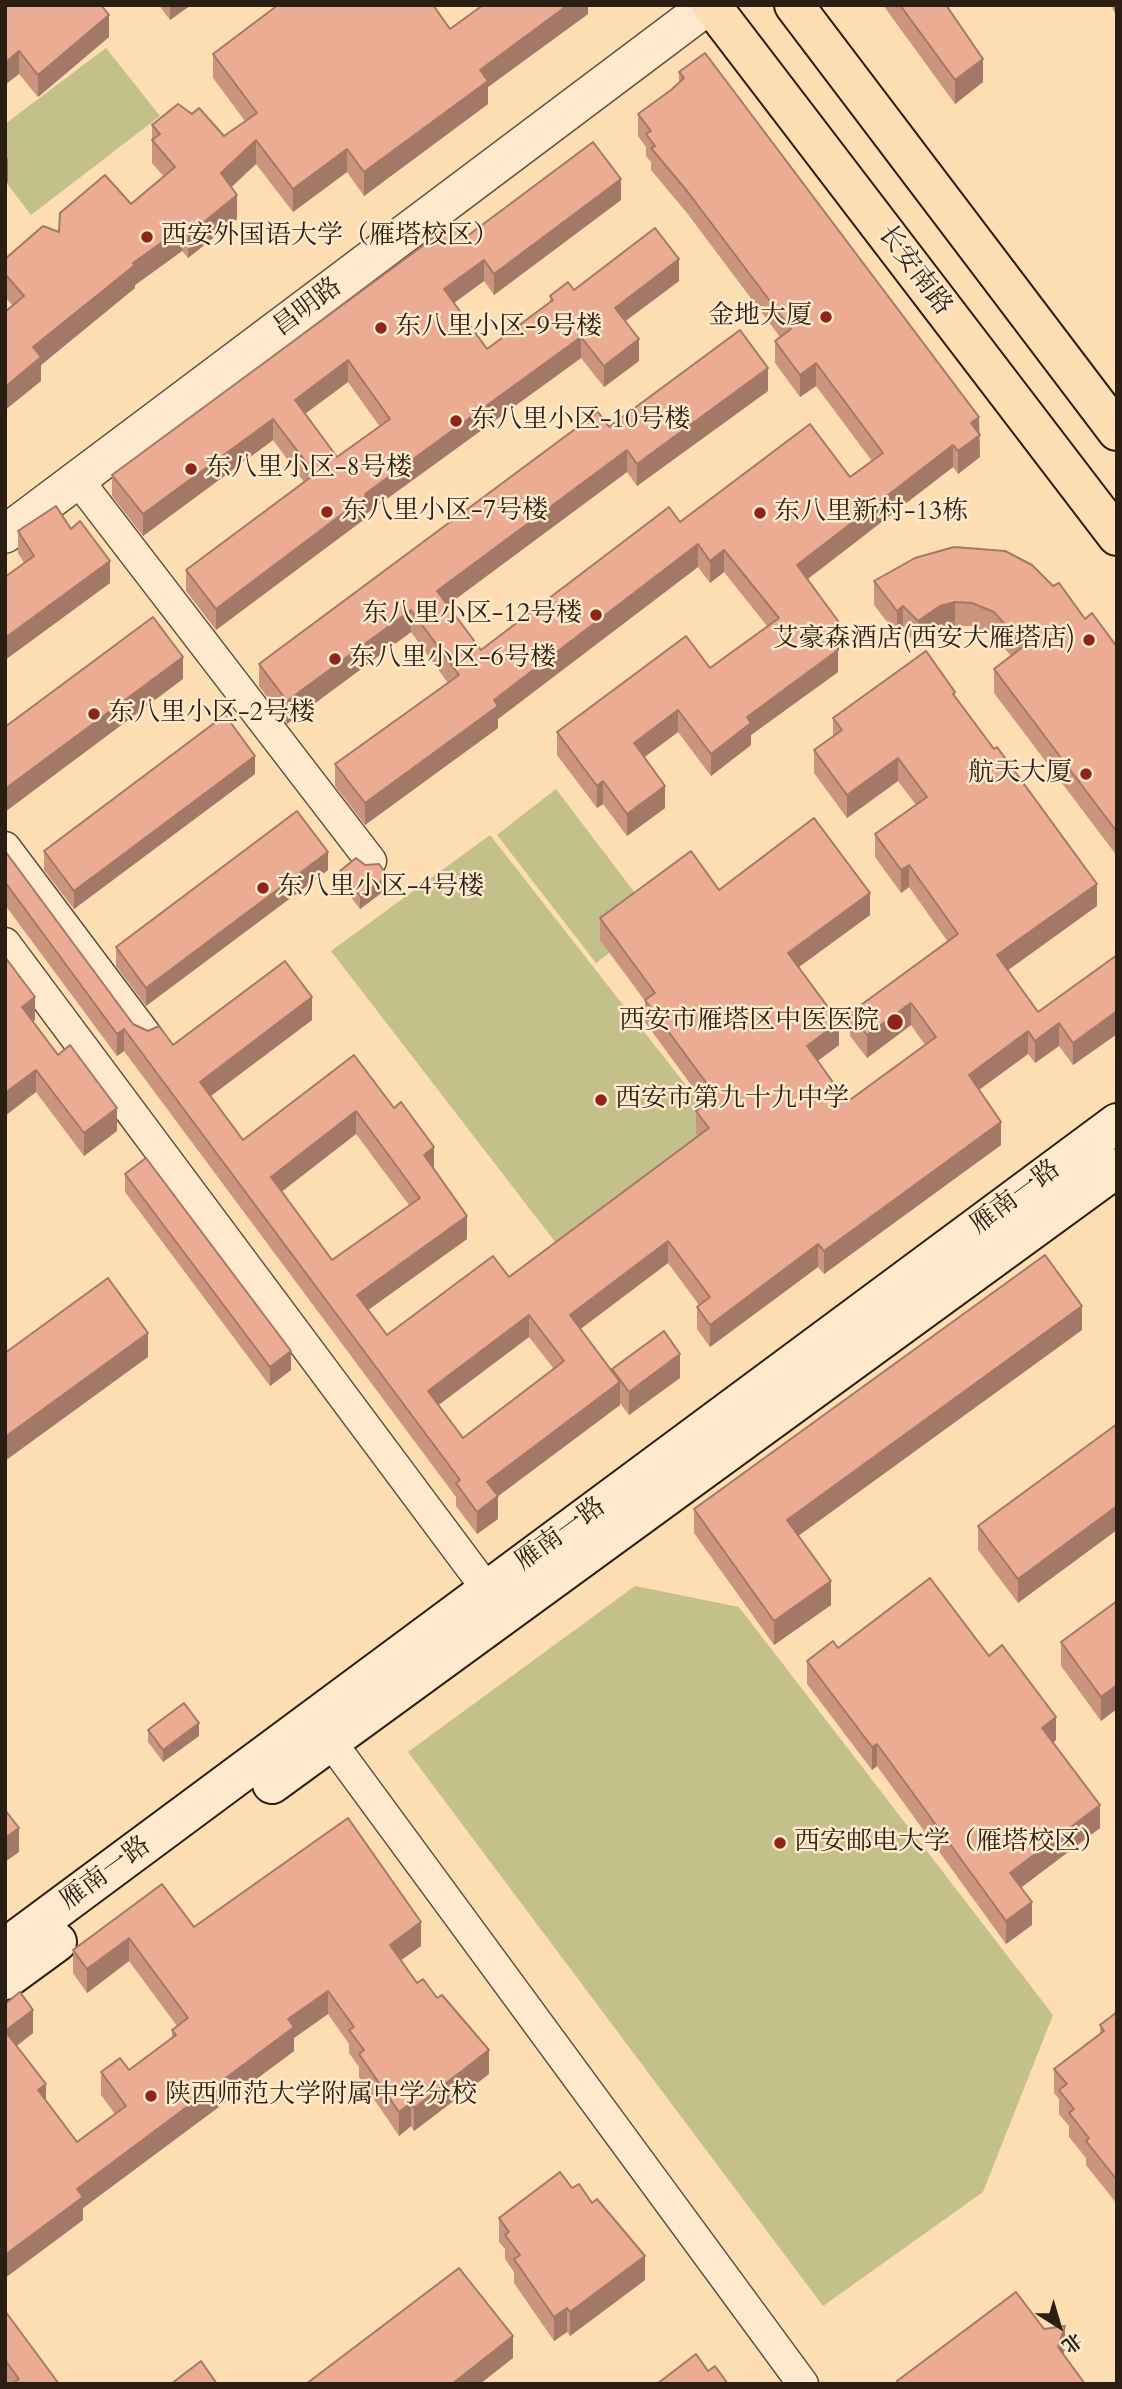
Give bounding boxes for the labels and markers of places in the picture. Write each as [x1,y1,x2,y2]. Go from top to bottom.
place label: 西安外国语大学（雁塔校区） [161,221,499,253]
marker: 西安外国语大学（雁塔校区） [139,229,155,245]
place label: 金地大厦 [708,301,812,333]
marker: 金地大厦 [818,309,834,325]
place label: 东八里小区-9号楼 [395,312,602,344]
marker: 东八里小区-9号楼 [373,320,389,336]
place label: 东八里小区-10号楼 [470,405,690,437]
marker: 东八里小区-10号楼 [448,413,464,429]
place label: 东八里小区-8号楼 [205,453,412,485]
marker: 东八里小区-8号楼 [183,461,199,477]
place label: 东八里小区-7号楼 [341,496,548,528]
place label: 东八里新村-13栋 [774,497,968,529]
marker: 东八里小区-7号楼 [319,504,335,520]
marker: 东八里新村-13栋 [752,505,768,521]
place label: 东八里小区-12号楼 [362,599,582,631]
marker: 东八里小区-12号楼 [588,607,604,623]
place label: 艾豪森酒店(西安大雁塔店) [772,624,1075,656]
marker: 艾豪森酒店(西安大雁塔店) [1081,632,1097,648]
place label: 东八里小区-6号楼 [349,643,556,675]
marker: 东八里小区-6号楼 [327,651,343,667]
place label: 东八里小区-2号楼 [108,698,315,730]
marker: 东八里小区-2号楼 [86,706,102,722]
place label: 航天大厦 [968,758,1072,790]
marker: 航天大厦 [1078,766,1094,782]
place label: 东八里小区-4号楼 [277,872,484,904]
marker: 东八里小区-4号楼 [255,880,271,896]
place label: 西安市雁塔区中医医院 [619,1006,879,1038]
marker: 西安市雁塔区中医医院 [885,1012,905,1032]
place label: 西安市第九十九中学 [615,1084,849,1116]
marker: 西安市第九十九中学 [593,1092,609,1108]
place label: 西安邮电大学（雁塔校区） [794,1827,1106,1859]
marker: 西安邮电大学（雁塔校区） [772,1835,788,1851]
place label: 陕西师范大学附属中学分校 [165,2080,477,2112]
marker: 陕西师范大学附属中学分校 [143,2088,159,2104]

